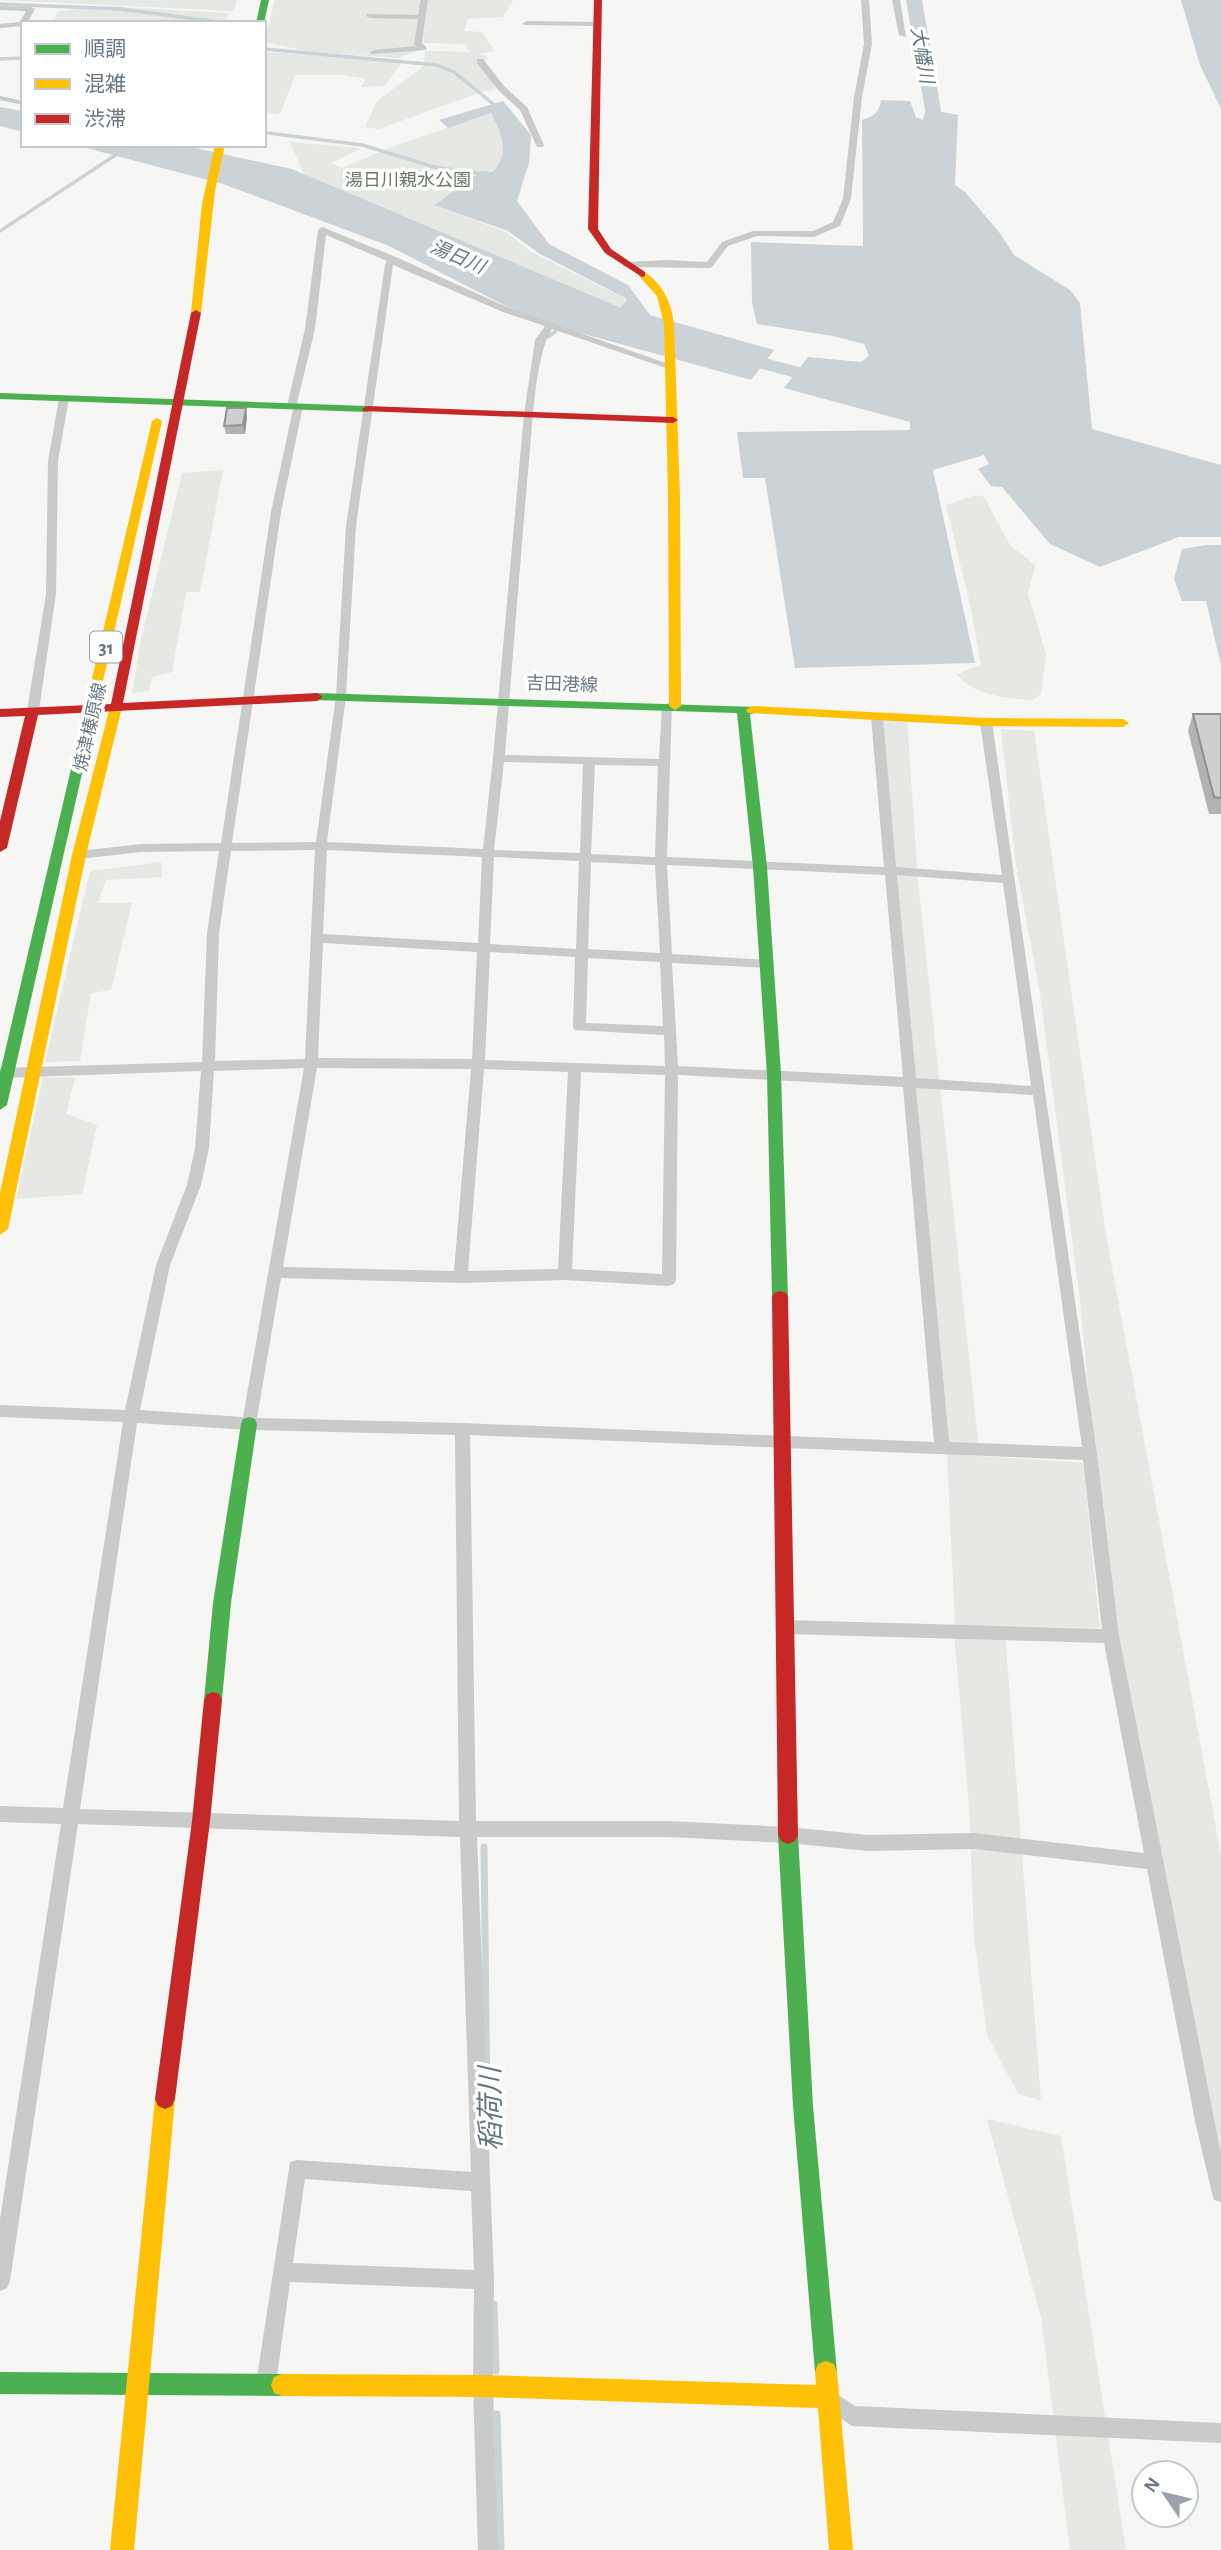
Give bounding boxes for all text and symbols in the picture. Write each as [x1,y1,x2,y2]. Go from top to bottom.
legend [21,21,266,147]
water label: 大幡川 [907,25,937,87]
text: 順調 [84,38,126,60]
text: 混雑 [84,73,126,95]
text: 渋滞 [84,108,126,130]
park label: 湯日川親水公園 [345,171,471,190]
water label: 湯日川 [427,237,490,278]
road number: 31 [90,632,122,662]
street label: 吉田港線 [526,673,598,695]
street label: 焼津榛原線 [70,681,110,773]
water label: 稻荷川 [475,2064,507,2151]
north arrow [1130,2459,1200,2529]
text: N [1141,2474,1164,2496]

